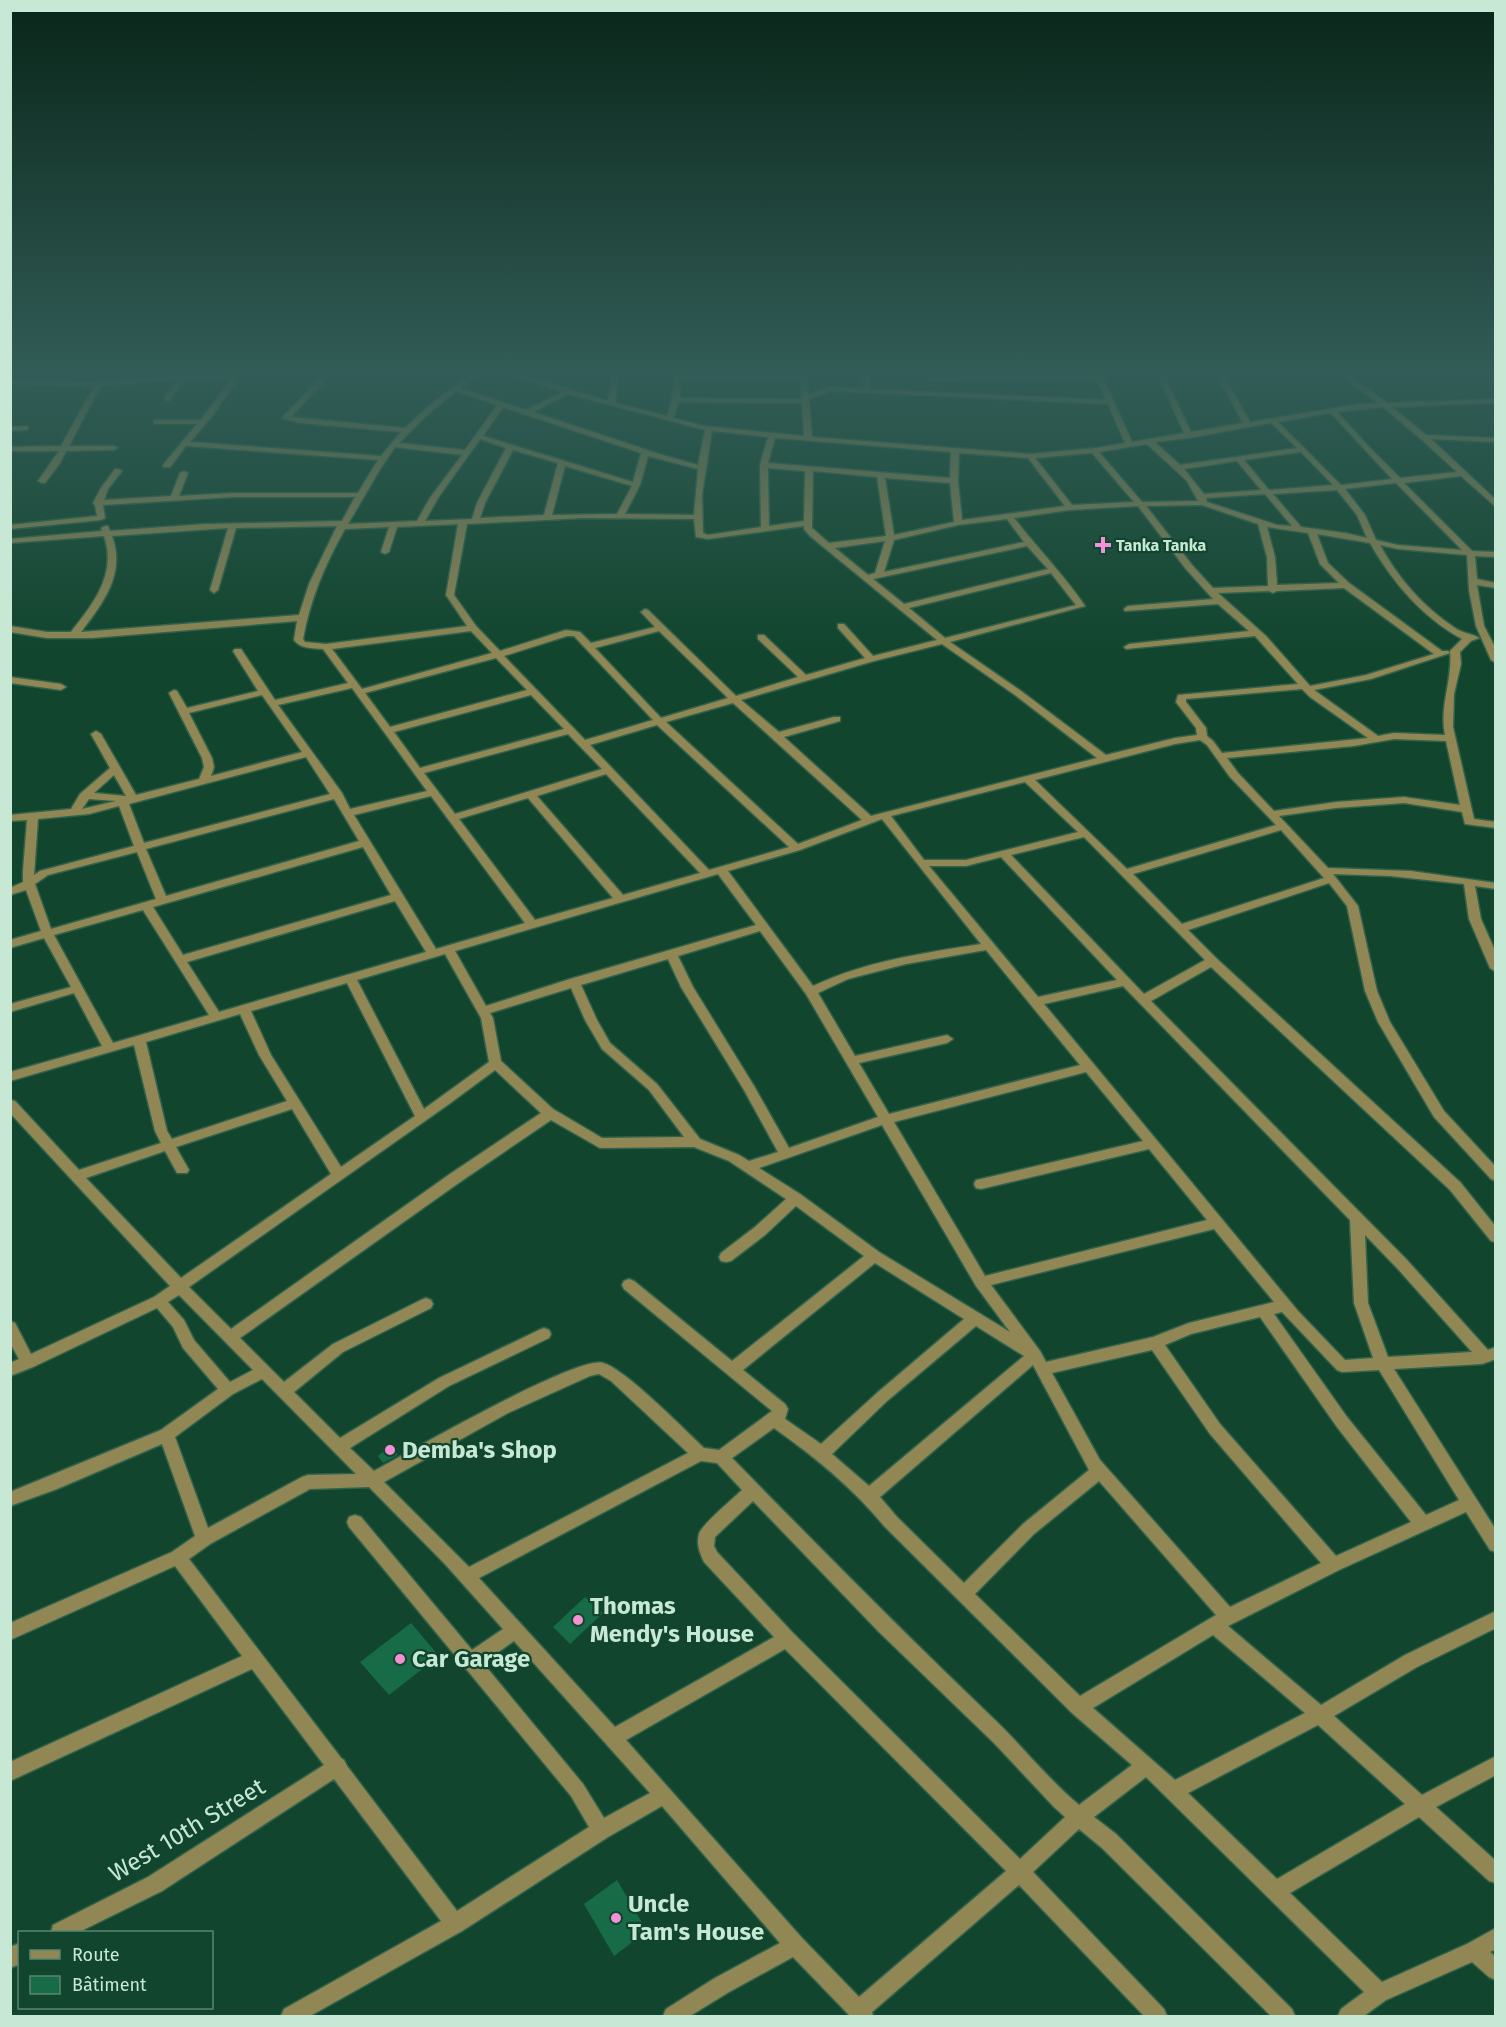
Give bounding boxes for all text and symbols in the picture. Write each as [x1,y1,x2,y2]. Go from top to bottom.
marker: Tanka Tanka [1094,536,1112,554]
place label: Tanka Tanka [1116,536,1206,555]
place label: Demba's Shop [402,1436,557,1464]
marker: Demba's Shop [383,1443,397,1457]
place label: Thomas Mendy's House [590,1592,754,1648]
marker: Thomas Mendy's House [571,1613,585,1627]
place label: Car Garage [412,1645,530,1673]
marker: Car Garage [393,1652,407,1666]
street label: West 10th Street [104,1772,270,1888]
place label: Uncle Tam's House [628,1890,764,1946]
marker: Uncle Tam's House [609,1911,623,1925]
legend [18,1931,213,2009]
text: Route [72,1944,120,1966]
text: Bâtiment [72,1974,147,1996]

